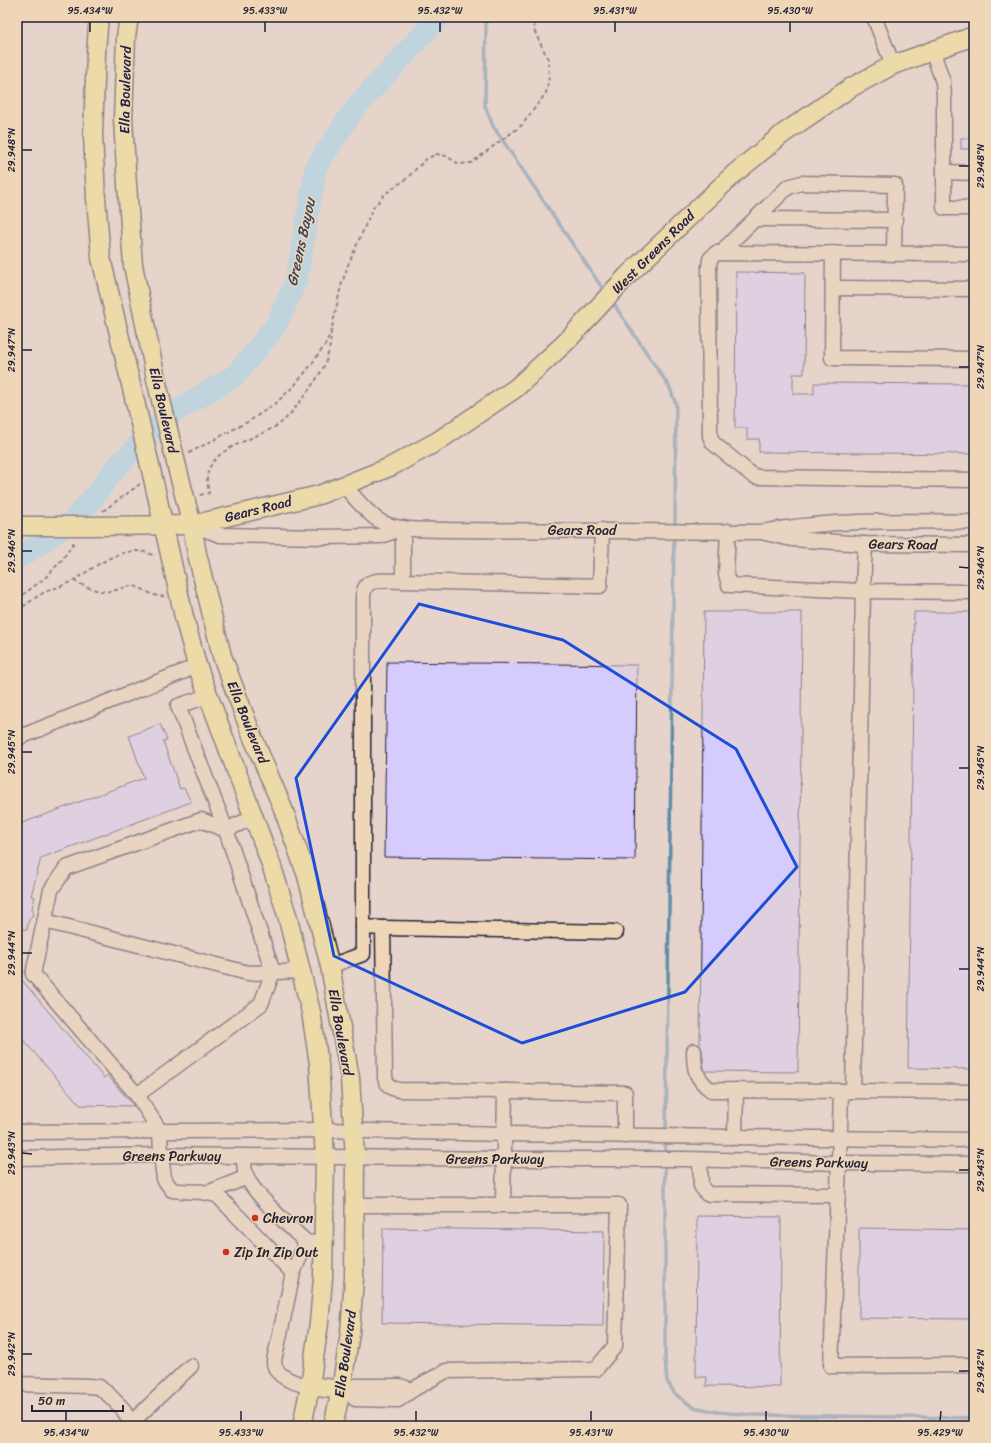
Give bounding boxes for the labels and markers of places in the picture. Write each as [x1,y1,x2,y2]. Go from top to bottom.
place label: Chevron [263,1206,314,1231]
marker: Chevron [250,1213,260,1223]
place label: Zip In Zip Out [234,1240,318,1265]
marker: Zip In Zip Out [221,1247,231,1257]

